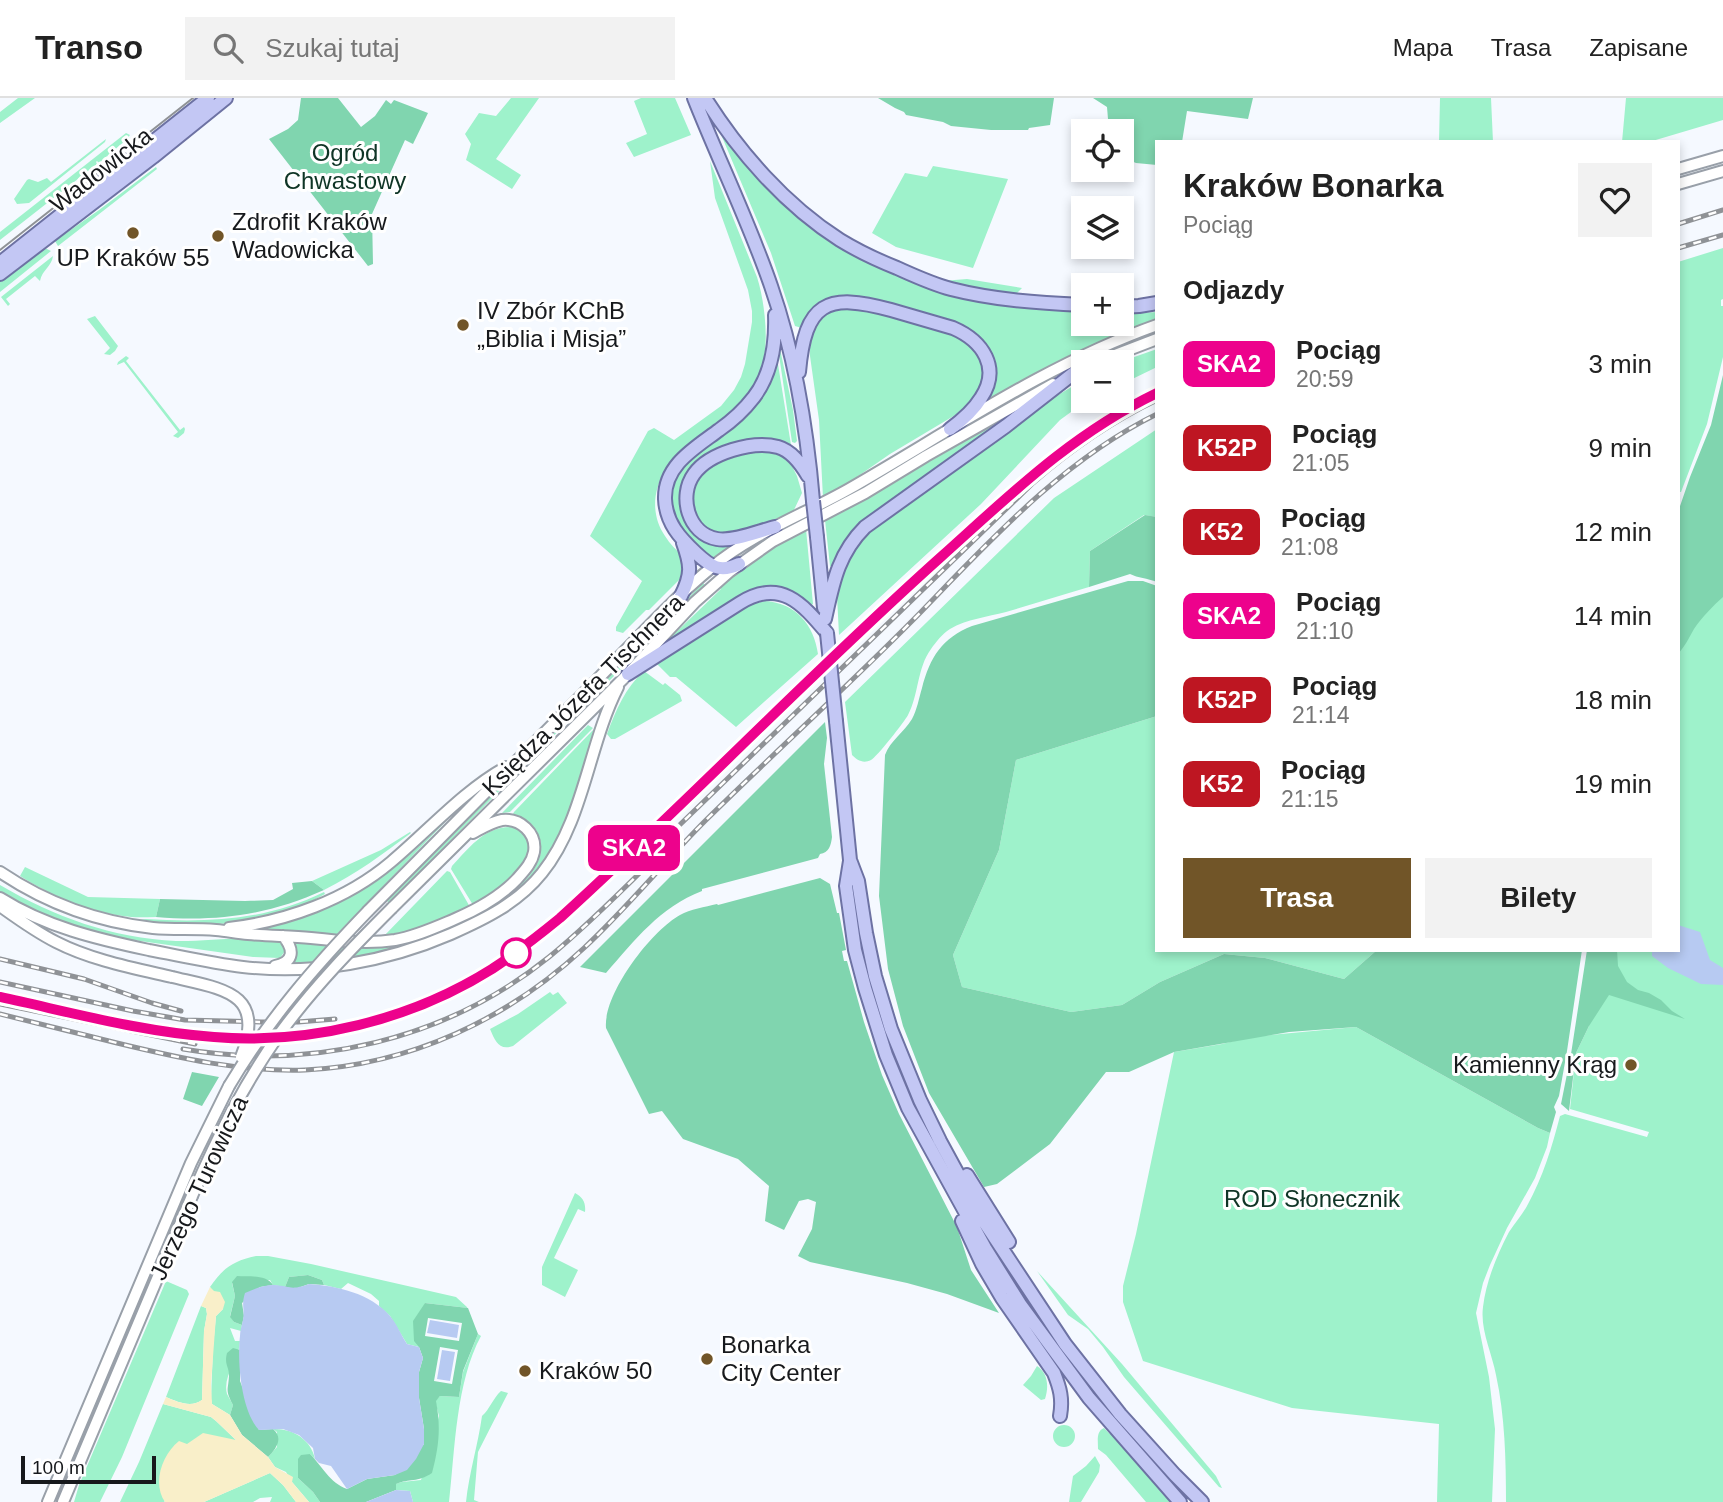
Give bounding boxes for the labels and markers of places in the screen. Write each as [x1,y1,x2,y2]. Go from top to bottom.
place label: Zdrofit Kraków Wadowicka [232,208,387,263]
marker: UP Kraków 55 [125,225,141,241]
marker: Zdrofit Kraków Wadowicka [210,228,226,244]
place label: UP Kraków 55 [57,244,209,271]
place label: IV Zbór KChB „Biblia i Misja” [477,297,626,352]
marker: IV Zbór KChB „Biblia i Misja” [455,317,471,333]
unlabelled marker [501,938,531,968]
place label: Kamienny Krąg [1453,1051,1617,1078]
marker: Kamienny Krąg [1623,1057,1639,1073]
place label: Bonarka City Center [721,1331,841,1386]
marker: Bonarka City Center [699,1351,715,1367]
place label: Kraków 50 [539,1357,652,1384]
marker: Kraków 50 [517,1363,533,1379]

